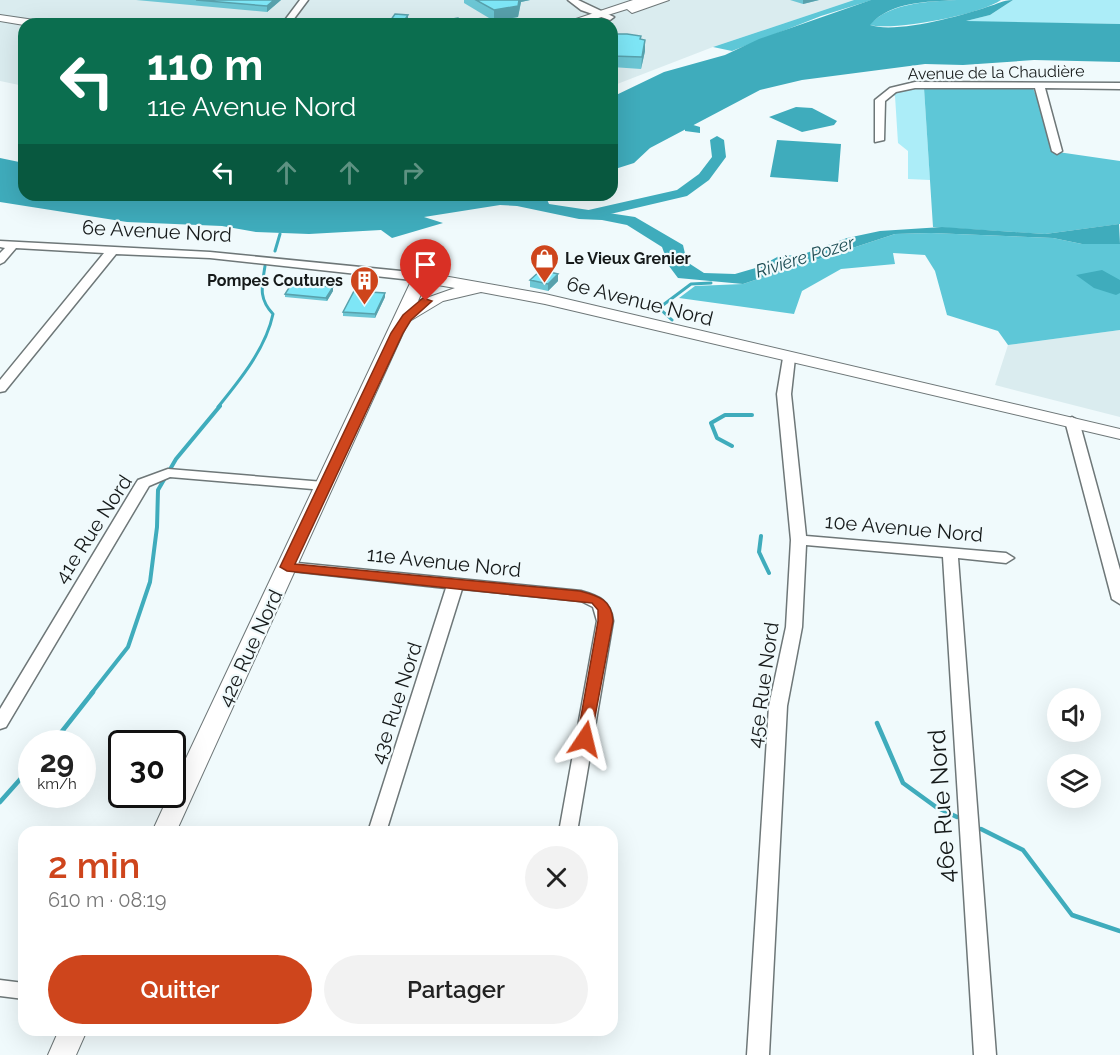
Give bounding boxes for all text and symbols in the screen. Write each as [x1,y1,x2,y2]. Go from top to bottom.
text: 110 m [147,41,263,90]
icon: left [48,42,126,120]
street label: Avenue de la Chaudière [907,61,1085,84]
text: 11e Avenue Nord [147,91,356,122]
icon: left [207,156,240,189]
icon: ahead [270,156,303,189]
icon: ahead [333,156,366,189]
icon: right [396,156,429,189]
street label: 6e Avenue Nord [82,215,232,247]
water label: Rivière Pozer [753,231,858,282]
pin [400,239,451,301]
shop icon: Le Vieux Grenier [528,242,560,284]
icon: arrive [409,248,442,281]
place label: Le Vieux Grenier [565,249,691,268]
building icon: Pompes Coutures [348,264,380,306]
place label: Pompes Coutures [207,271,343,290]
street label: 6e Avenue Nord [564,271,716,331]
street label: 41e Rue Nord [49,470,137,588]
street label: 10e Avenue Nord [824,509,984,547]
street label: 11e Avenue Nord [366,542,522,582]
street label: 42e Rue Nord [212,586,288,710]
street label: 45e Rue Nord [742,621,784,749]
street label: 43e Rue Nord [365,639,427,767]
map controls [1047,688,1101,808]
button: sound [1047,688,1101,742]
position arrow [553,707,617,771]
street label: 46e Rue Nord [922,729,961,884]
speed limit sign: 30 [108,730,186,808]
text: 29 [40,744,74,779]
button: layers [1047,754,1101,808]
text: km/h [37,775,77,793]
text: 2 min [48,844,140,886]
button: close [525,846,588,909]
text: 610 m · 08:19 [48,888,166,912]
button: Quitter [48,955,312,1024]
button: Partager [324,955,588,1024]

